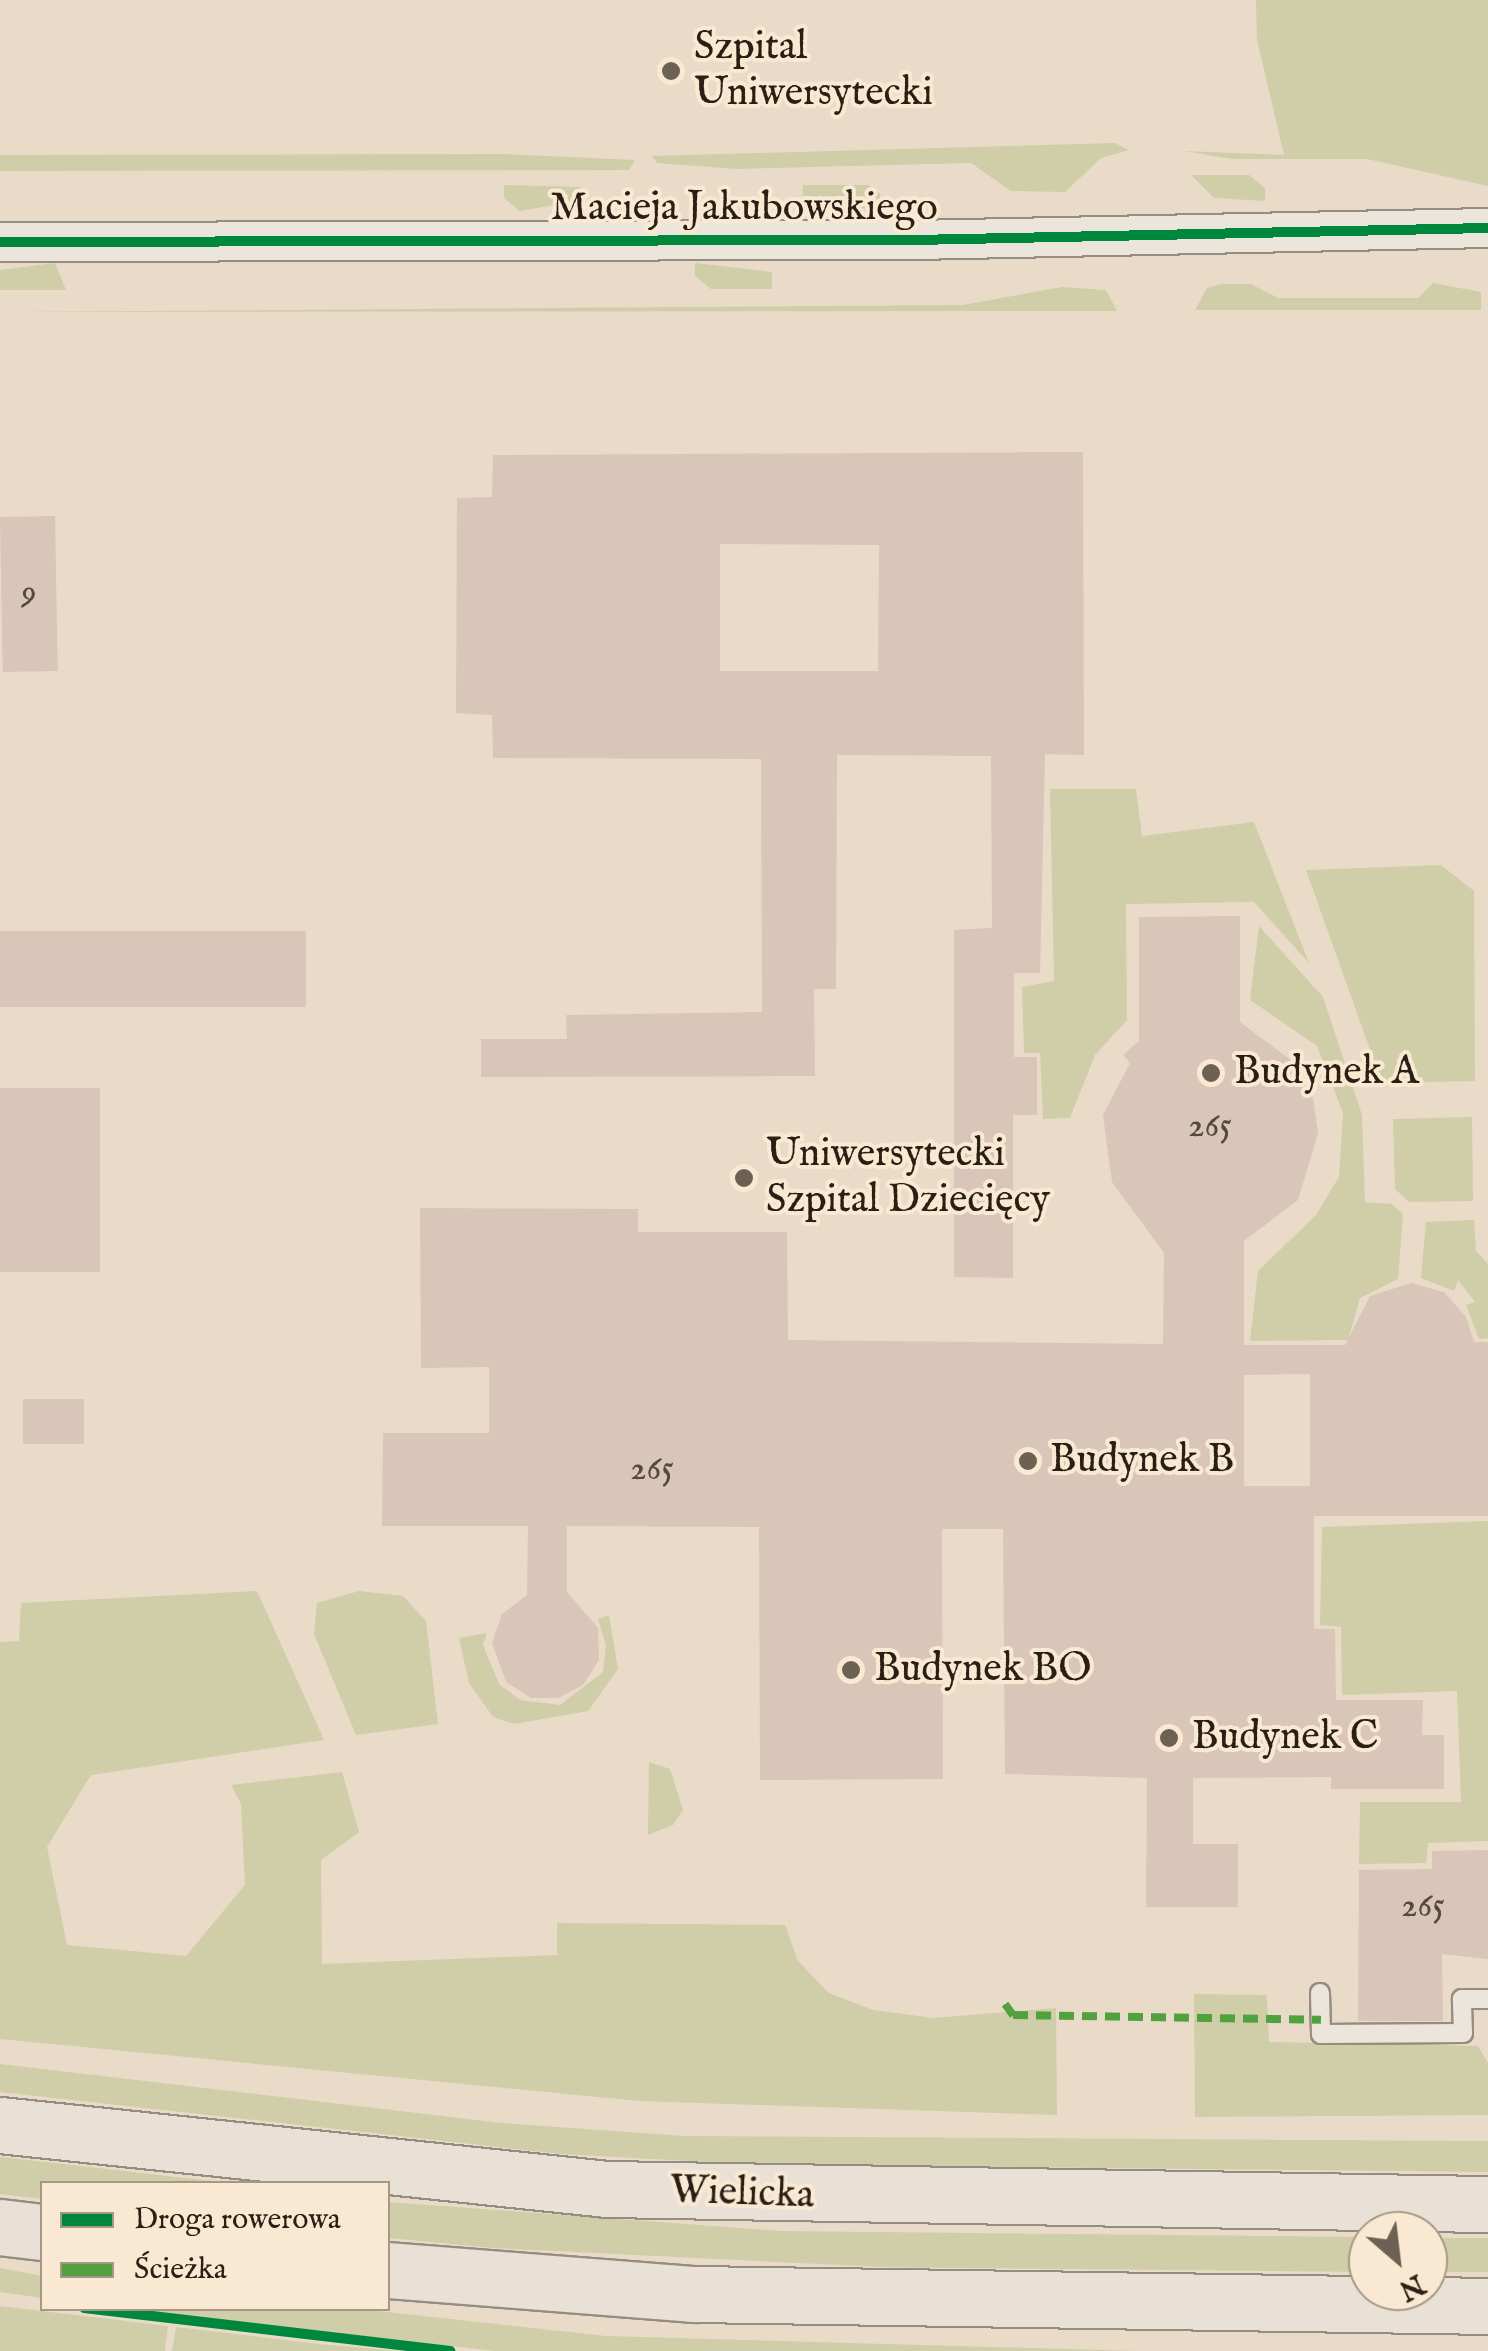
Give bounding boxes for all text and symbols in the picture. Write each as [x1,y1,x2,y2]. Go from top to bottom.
place label: Szpital Uniwersytecki [694,24,933,118]
marker: Szpital Uniwersytecki [658,58,684,84]
street label: Macieja Jakubowskiego [550,185,938,233]
house number: 9 [21,573,37,615]
place label: Budynek A [1234,1049,1419,1097]
marker: Budynek A [1198,1060,1224,1086]
house number: 265 [1188,1106,1232,1148]
place label: Uniwersytecki Szpital Dziecięcy [766,1131,1050,1225]
marker: Uniwersytecki Szpital Dziecięcy [731,1165,757,1191]
place label: Budynek B [1050,1437,1234,1485]
marker: Budynek B [1015,1448,1041,1474]
house number: 265 [630,1449,674,1491]
place label: Budynek BO [874,1646,1091,1694]
marker: Budynek BO [838,1657,864,1683]
place label: Budynek C [1192,1714,1378,1762]
marker: Budynek C [1156,1725,1182,1751]
house number: 265 [1401,1886,1445,1928]
street label: Wielicka [669,2167,815,2221]
legend [40,2181,390,2311]
text: Droga rowerowa [134,2201,341,2239]
north arrow [1348,2211,1448,2311]
text: Ścieżka [134,2251,227,2289]
text: N [1392,2265,1430,2307]

